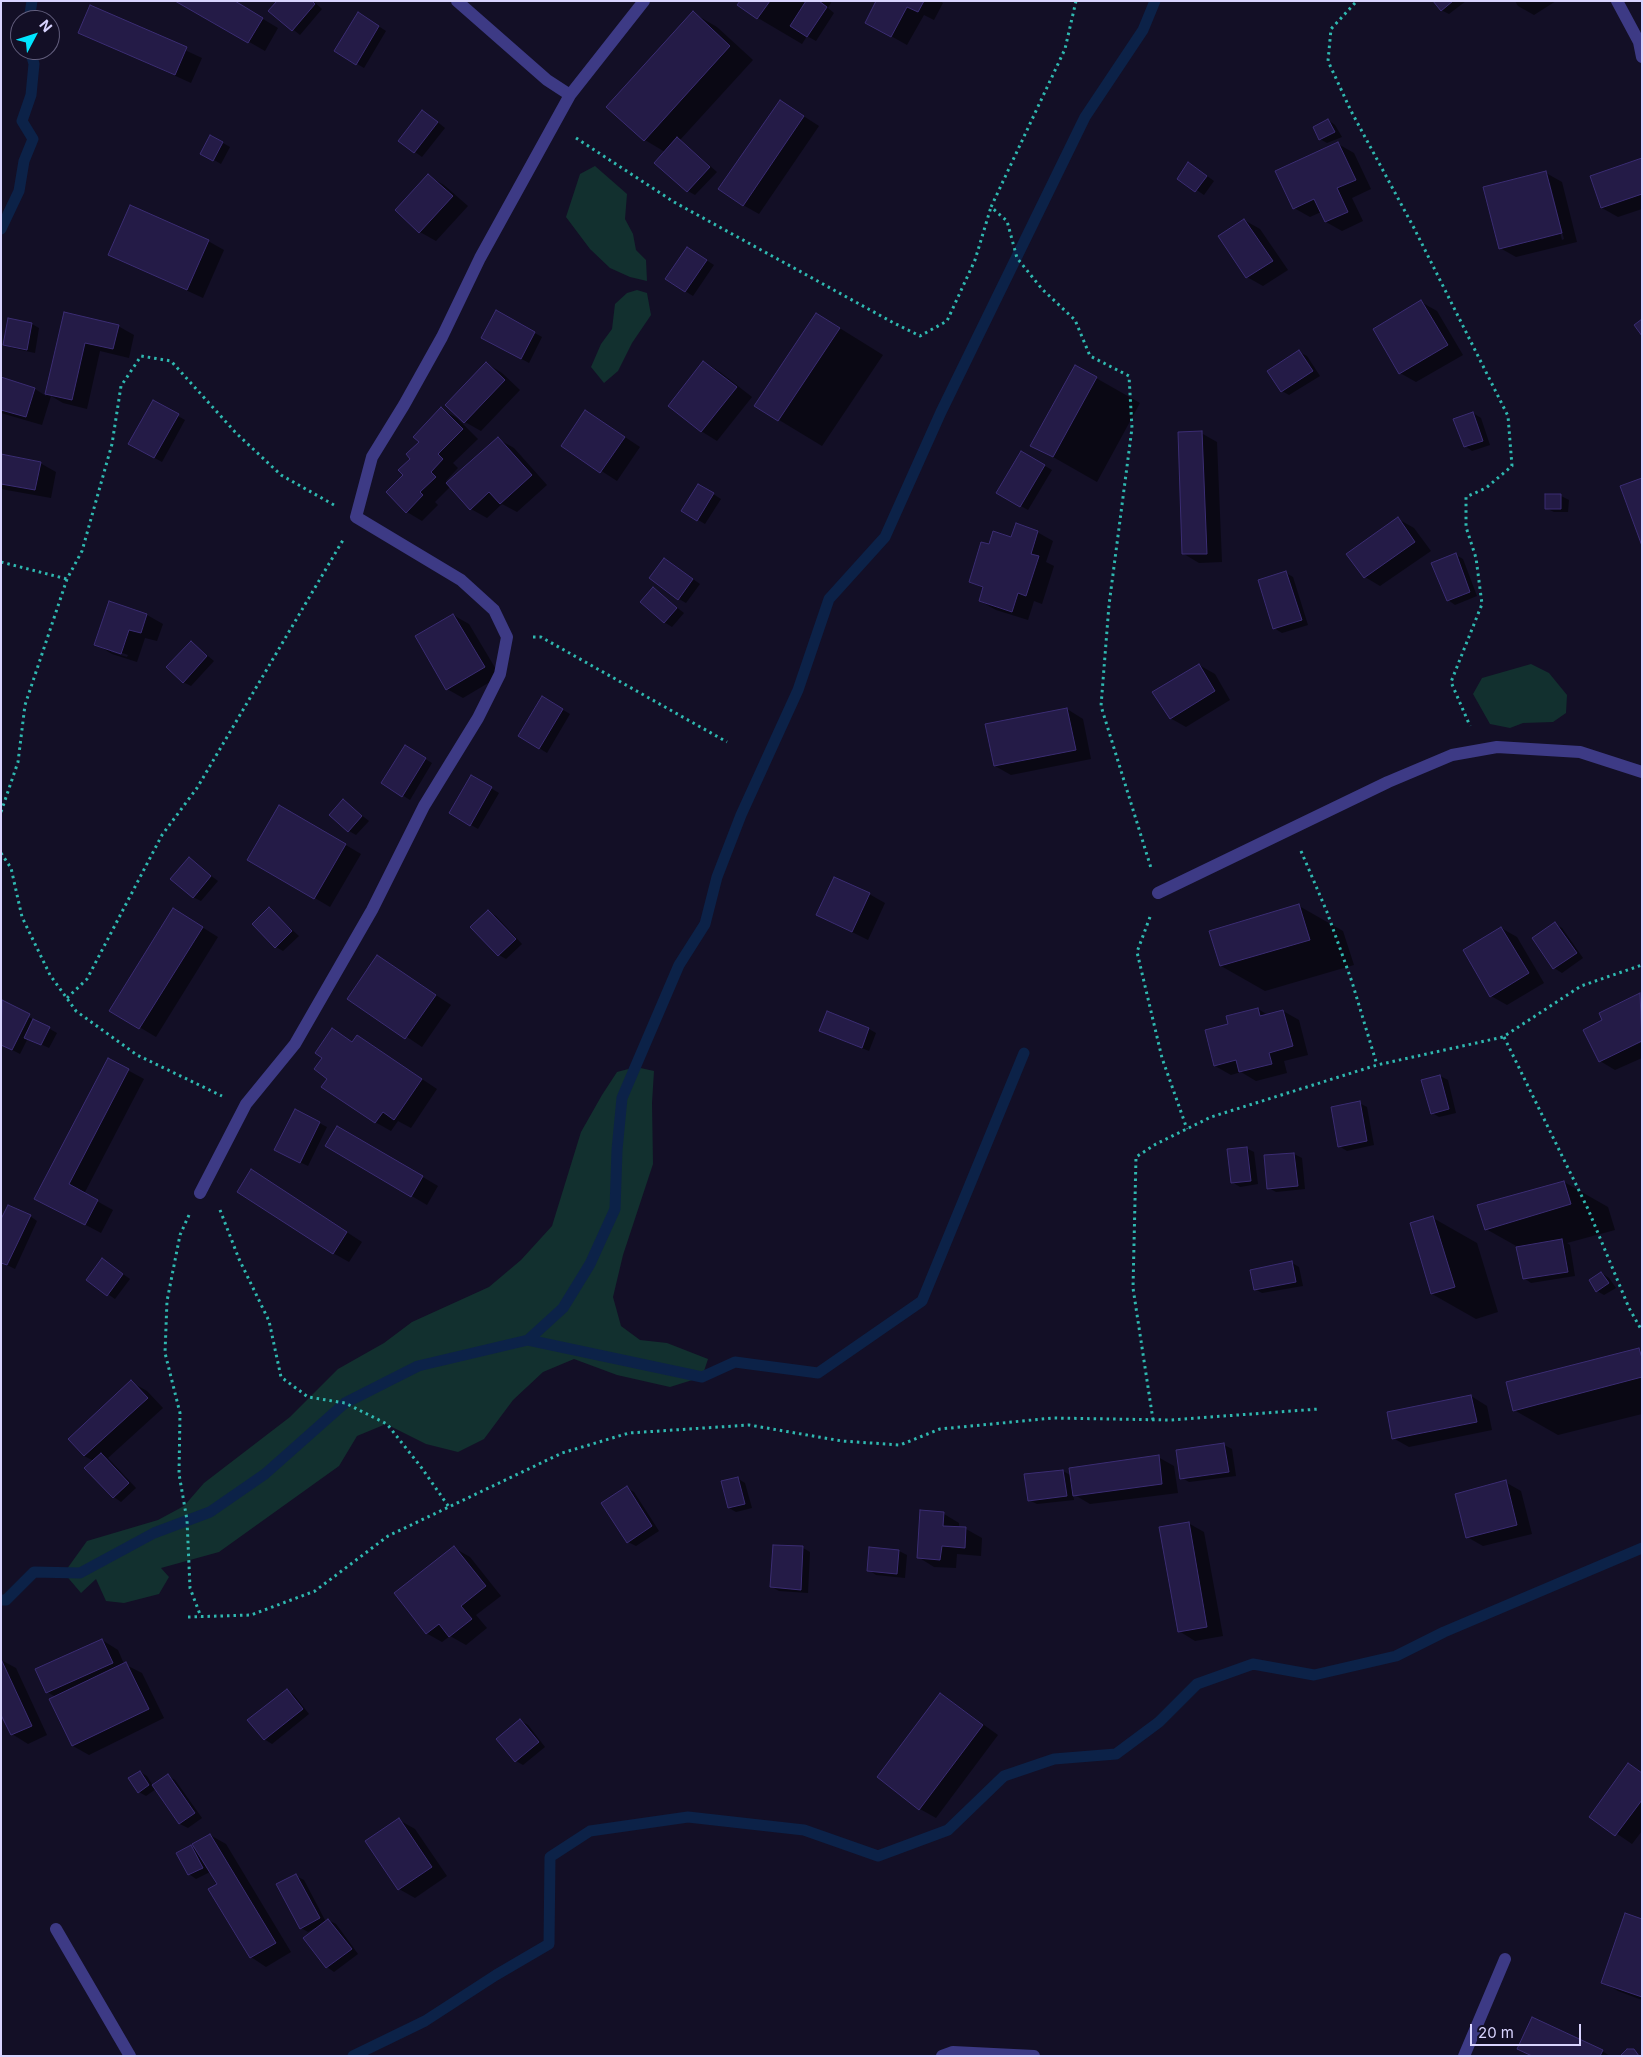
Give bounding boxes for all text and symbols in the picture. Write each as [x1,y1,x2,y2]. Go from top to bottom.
north arrow [10,10,60,60]
text: N [36,16,56,35]
scale bar [1473,2014,1584,2046]
text: 20 m [1478,2023,1514,2042]

